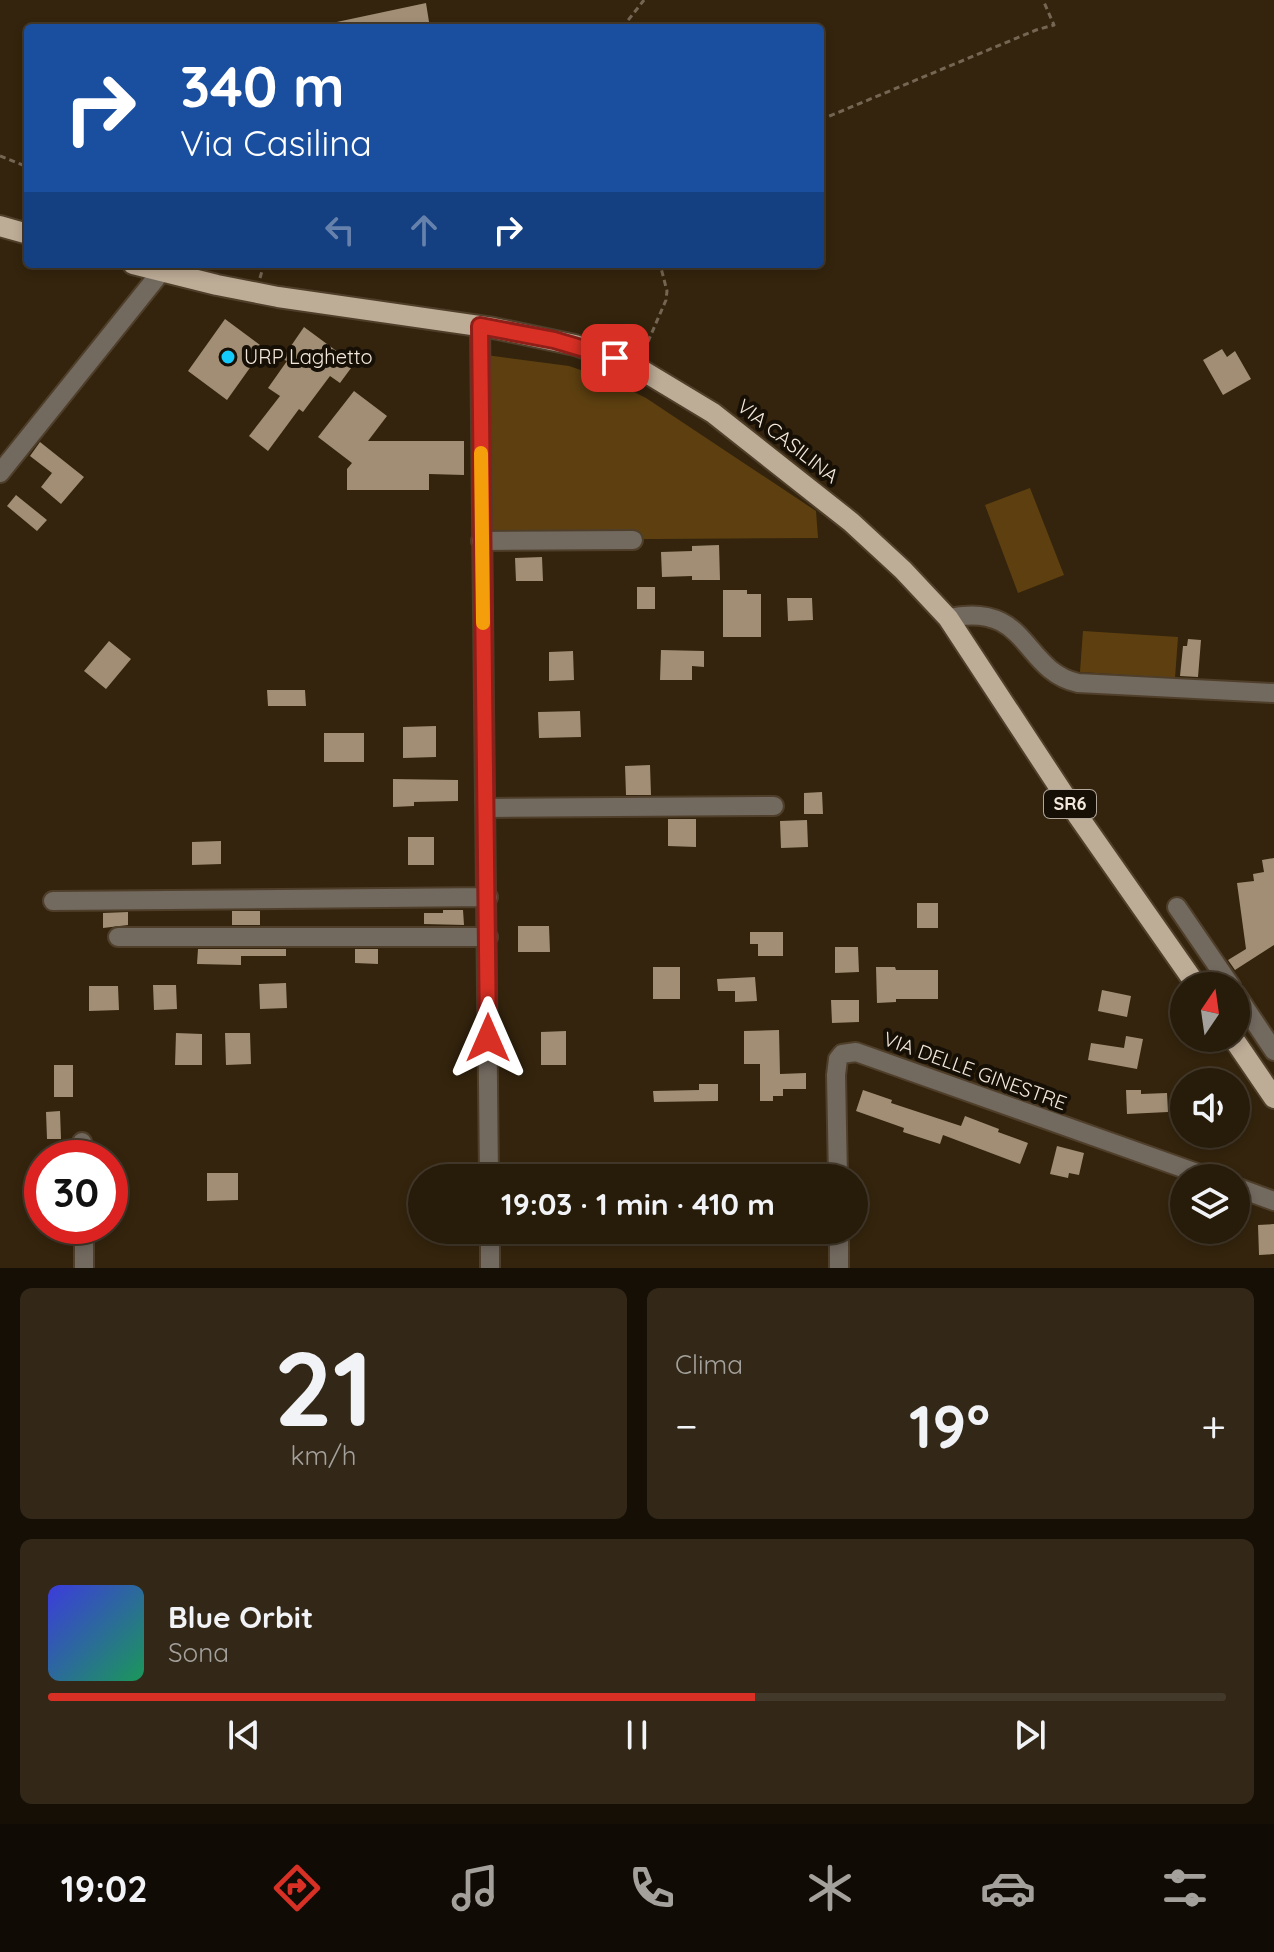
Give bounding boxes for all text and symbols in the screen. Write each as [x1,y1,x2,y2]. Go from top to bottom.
text: 340 m [180,51,345,121]
icon: right [48,56,152,160]
text: Via Casilina [180,120,372,165]
icon: left [318,208,362,252]
icon: ahead [402,208,446,252]
icon: right [486,208,530,252]
pin [581,324,649,392]
icon: arrive [593,336,637,380]
place label: URP Laghetto [244,344,372,369]
marker: URP Laghetto [219,348,237,366]
street label: VIA CASILINA [733,393,844,488]
road number: SR6 [1044,790,1096,818]
north arrow [1170,972,1250,1052]
map controls [1170,972,1250,1244]
position arrow [446,996,530,1080]
street label: VIA DELLE GINESTRE [880,1026,1070,1115]
button: sound [1170,1068,1250,1148]
speed limit sign: 30 [24,1140,128,1244]
button: layers [1170,1164,1250,1244]
text: 19:03 · 1 min · 410 m [501,1185,775,1223]
text: 21 [274,1322,373,1452]
text: Clima [675,1348,743,1381]
text: 19° [909,1388,990,1463]
text: − [675,1398,698,1453]
text: + [1201,1398,1226,1453]
text: km/h [291,1439,356,1472]
text: Blue Orbit [168,1598,313,1636]
text: Sona [168,1636,229,1669]
icon: previous [222,1713,266,1757]
icon: pause [615,1713,659,1757]
icon: next [1008,1713,1052,1757]
icon: directions [269,1860,325,1916]
icon: music [447,1860,503,1916]
icon: phone [624,1860,680,1916]
icon: climate [802,1860,858,1916]
icon: car [980,1860,1036,1916]
icon: filters [1157,1860,1213,1916]
text: 19:02 [61,1866,148,1911]

